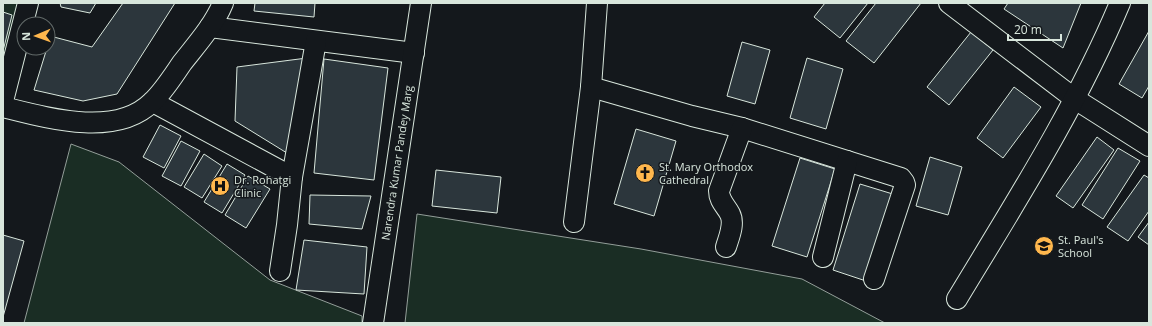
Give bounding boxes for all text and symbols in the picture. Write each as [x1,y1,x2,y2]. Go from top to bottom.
north arrow [16,16,56,56]
scale bar [1008,16,1061,42]
text: 20 m [1014,21,1042,38]
text: N [18,32,33,41]
street label: Narendra Kumar Pandey Marg [378,84,416,241]
place label: St. Mary Orthodox Cathedral [659,159,753,187]
church icon: St. Mary Orthodox Cathedral [634,162,656,184]
place label: Dr. Rohatgi Clinic [234,172,291,200]
hospital icon: Dr. Rohatgi Clinic [209,175,231,197]
place label: St. Paul's School [1058,232,1104,260]
school or university icon: St. Paul's School [1033,235,1055,257]

